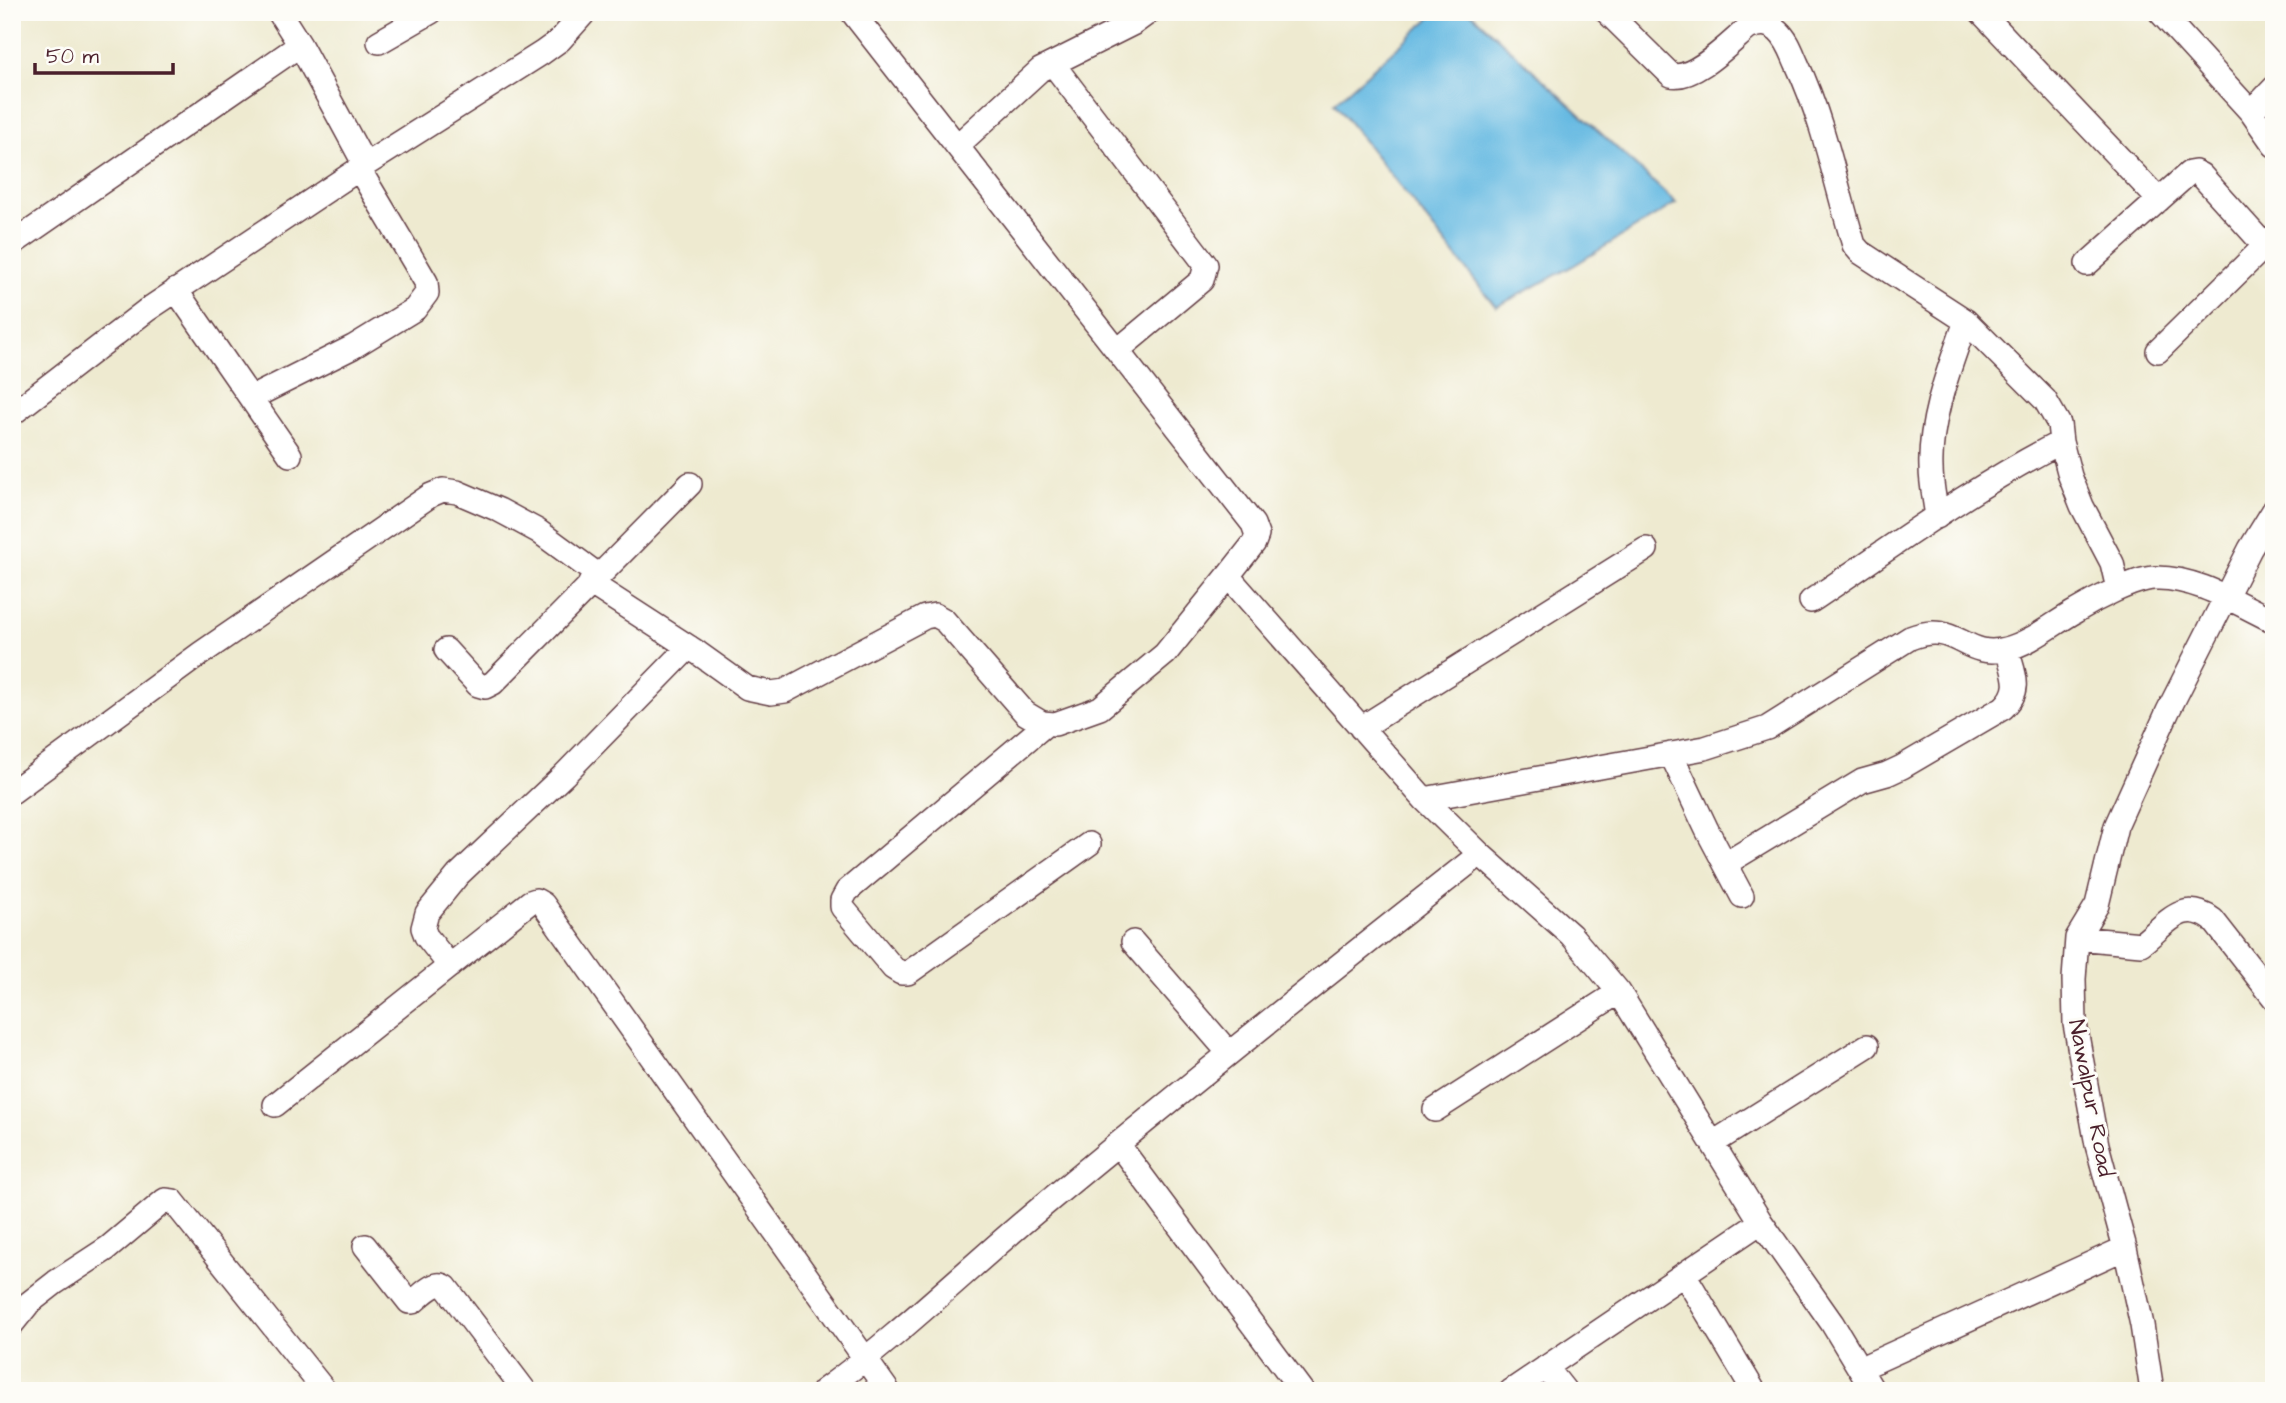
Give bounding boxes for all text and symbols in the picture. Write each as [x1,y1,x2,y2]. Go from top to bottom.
scale bar [35,32,173,76]
text: 50 m [46,42,100,71]
street label: Nawalpur Road [2060,1017,2122,1180]

